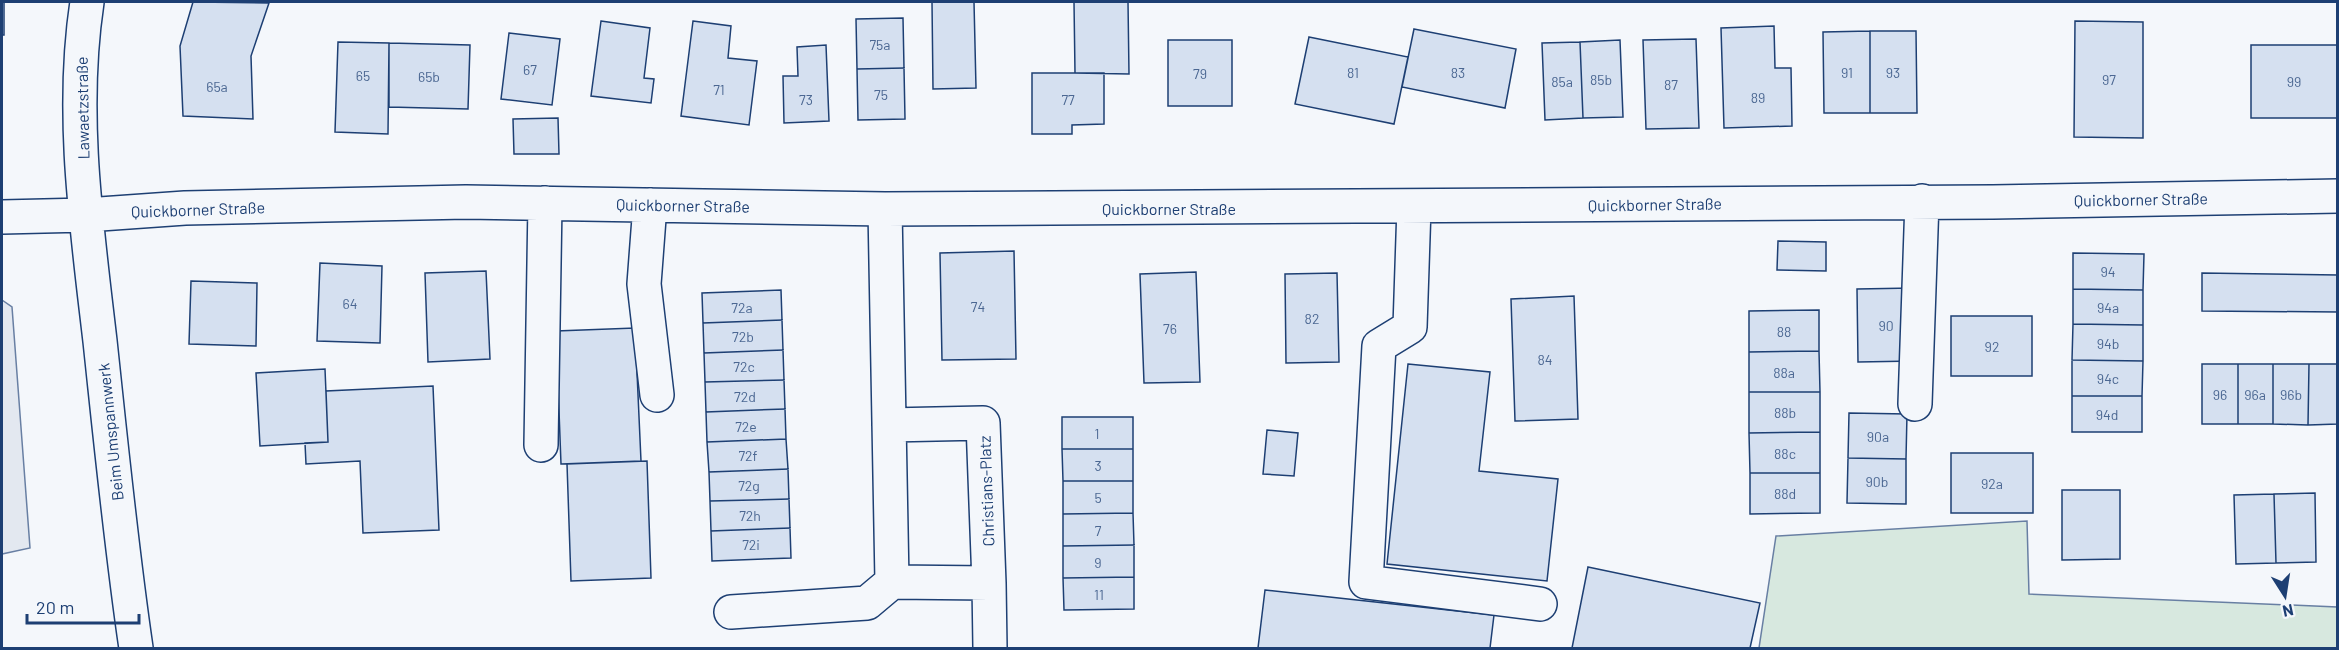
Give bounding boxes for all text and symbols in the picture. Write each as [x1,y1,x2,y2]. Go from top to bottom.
house number: 75a [870,36,890,53]
street label: Lawaetzstraße [72,56,92,160]
house number: 67 [523,61,537,78]
house number: 81 [1347,64,1359,81]
house number: 83 [1451,64,1465,81]
house number: 91 [1841,64,1853,81]
house number: 93 [1886,64,1900,81]
house number: 79 [1193,65,1207,82]
house number: 65 [356,67,370,84]
house number: 65b [418,68,440,85]
house number: 85b [1590,71,1612,88]
house number: 97 [2102,71,2116,88]
house number: 85a [1551,73,1573,90]
house number: 99 [2287,73,2301,90]
house number: 87 [1664,76,1678,93]
house number: 65a [206,78,228,95]
house number: 71 [713,81,725,98]
house number: 75 [874,86,888,103]
house number: 89 [1751,89,1765,106]
house number: 73 [799,91,813,108]
house number: 77 [1061,91,1075,108]
street label: Quickborner Straße [2074,188,2208,210]
street label: Quickborner Straße [1588,193,1722,215]
street label: Quickborner Straße [616,194,750,216]
street label: Quickborner Straße [131,197,265,221]
street label: Quickborner Straße [1102,199,1236,218]
house number: 94 [2100,263,2116,280]
house number: 64 [343,295,357,312]
house number: 74 [971,298,985,315]
house number: 72a [731,299,753,316]
house number: 94a [2097,299,2119,316]
house number: 82 [1305,310,1319,327]
house number: 90 [1878,317,1894,334]
house number: 76 [1163,320,1177,337]
house number: 88 [1777,323,1791,340]
house number: 72b [732,328,754,345]
house number: 94b [2097,335,2119,352]
house number: 92 [1985,338,1999,355]
house number: 84 [1537,351,1553,368]
house number: 72c [733,358,755,375]
street label: Beim Umspannwerk [93,362,127,502]
house number: 88a [1773,364,1795,381]
house number: 94c [2097,370,2119,387]
house number: 96 [2213,386,2227,403]
house number: 96a [2244,386,2266,403]
house number: 96b [2280,386,2302,403]
house number: 72d [734,388,756,405]
house number: 88b [1774,404,1796,421]
house number: 94d [2096,406,2118,423]
house number: 72e [735,418,757,435]
house number: 1 [1095,425,1099,442]
house number: 90a [1867,428,1889,445]
street label: Christians-Platz [975,435,997,547]
house number: 88c [1774,445,1796,462]
house number: 72f [738,447,758,464]
house number: 3 [1094,457,1102,474]
house number: 90b [1866,473,1888,490]
house number: 92a [1981,475,2003,492]
house number: 72g [738,477,760,494]
house number: 88d [1774,485,1796,502]
house number: 5 [1094,489,1102,506]
house number: 72h [739,507,761,524]
house number: 7 [1095,522,1102,539]
house number: 72i [742,536,760,553]
house number: 9 [1094,554,1102,571]
north arrow [2255,566,2315,626]
house number: 11 [1094,586,1104,603]
scale bar [27,587,140,625]
text: 20 m [36,596,74,618]
text: N [2281,601,2295,622]

